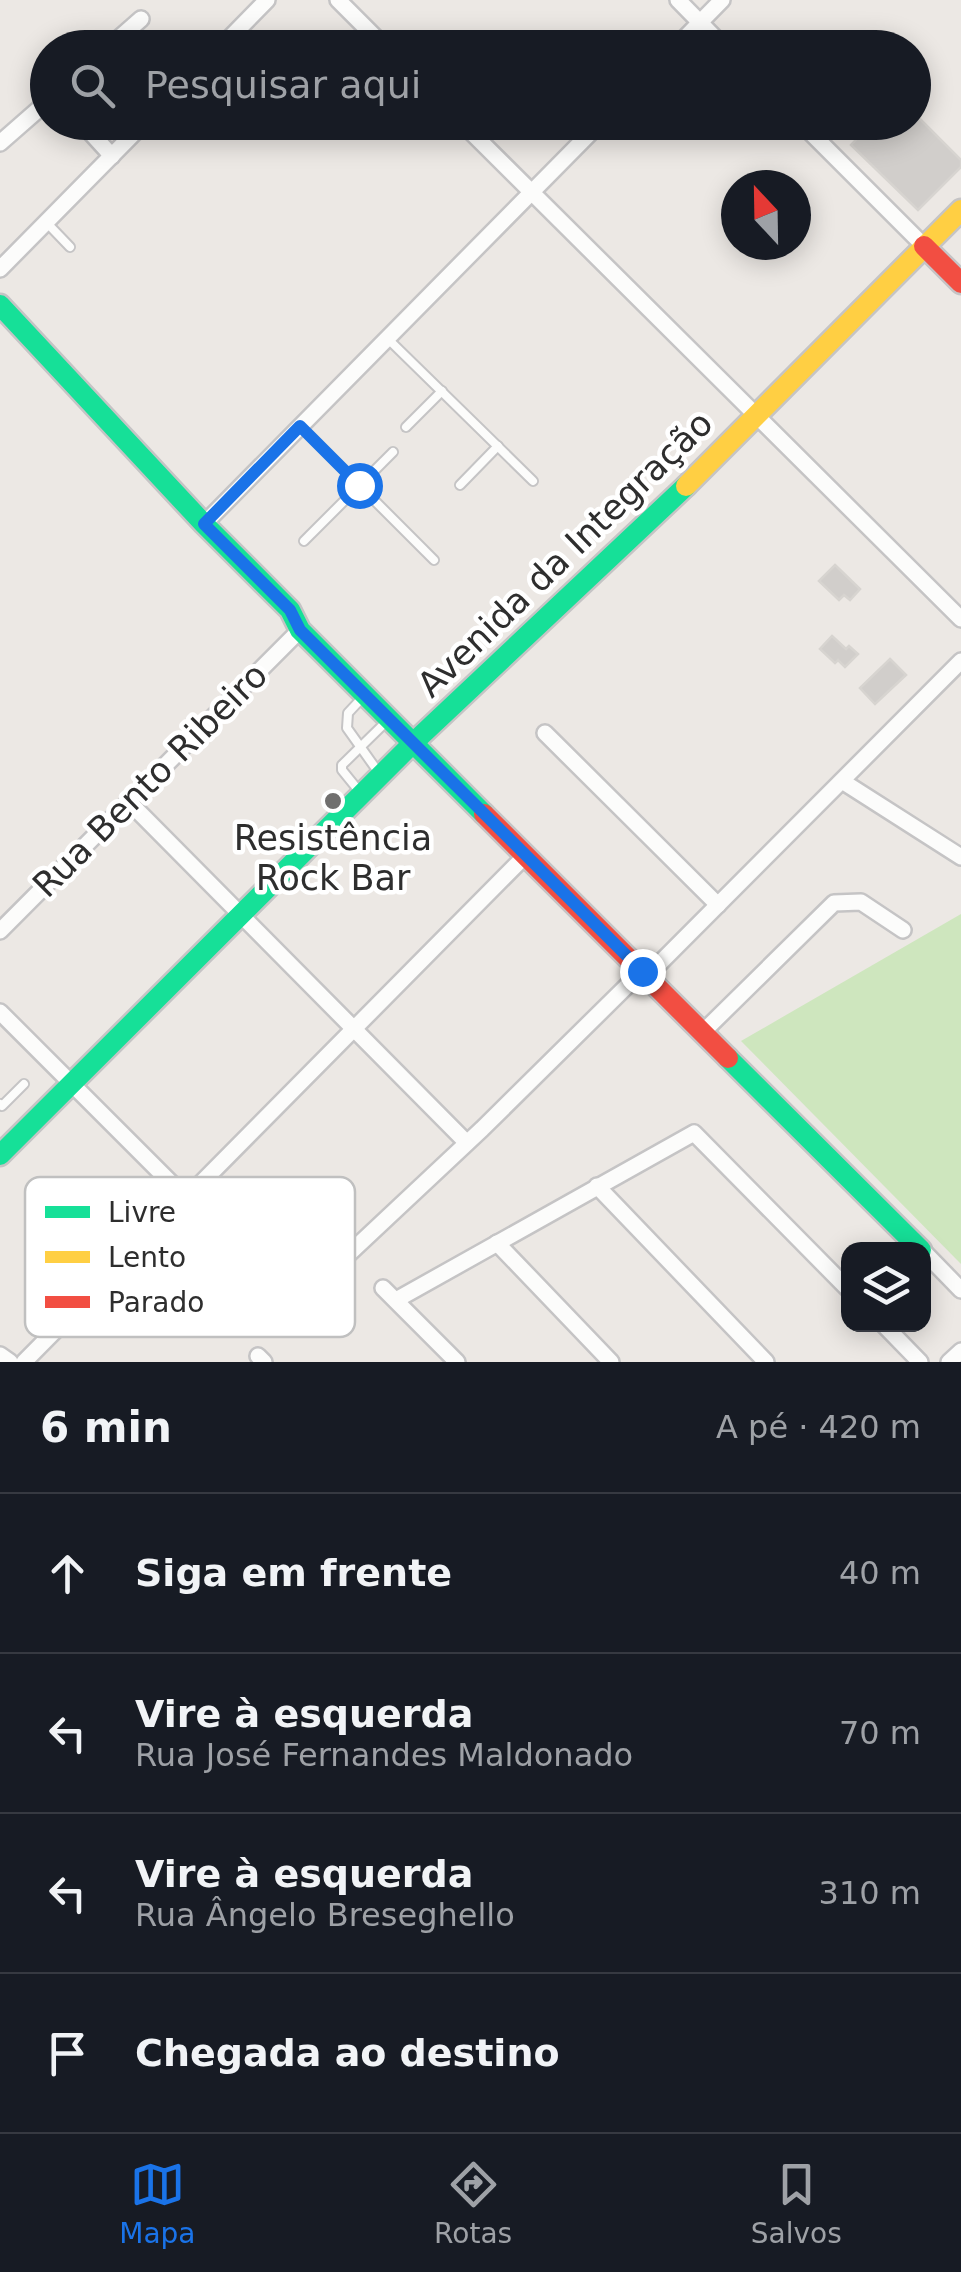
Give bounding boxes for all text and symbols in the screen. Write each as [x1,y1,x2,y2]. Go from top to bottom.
search box [30,30,931,140]
icon: search [65,58,120,113]
text: Pesquisar aqui [145,63,421,107]
north arrow [721,170,811,260]
street label: Avenida da Integração [410,403,720,705]
route start [337,463,383,509]
street label: Rua Bento Ribeiro [25,655,275,905]
marker: Resistência Rock Bar [322,790,344,812]
place label: Resistência Rock Bar [234,818,432,898]
route end [620,949,666,995]
legend [25,1177,355,1337]
text: Livre [108,1196,176,1229]
text: Lento [108,1241,186,1274]
map controls [841,1242,931,1332]
button: layers [841,1242,931,1332]
text: Parado [108,1286,204,1319]
text: 6 min [40,1403,172,1452]
text: A pé · 420 m [716,1408,921,1446]
icon: ahead [40,1546,95,1601]
text: Siga em frente [135,1551,452,1595]
text: 40 m [839,1554,921,1592]
text: Vire à esquerda [135,1692,473,1736]
icon: left [40,1706,95,1761]
text: 70 m [839,1714,921,1752]
text: Rua José Fernandes Maldonado [135,1736,633,1774]
text: Vire à esquerda [135,1852,473,1896]
icon: left [40,1866,95,1921]
text: 310 m [819,1874,921,1912]
text: Rua Ângelo Breseghello [135,1896,515,1934]
icon: arrive [40,2026,95,2081]
text: Chegada ao destino [135,2031,560,2075]
tab: Mapa [119,2157,196,2250]
tab: Rotas [434,2157,512,2250]
tab: Salvos [751,2157,842,2250]

